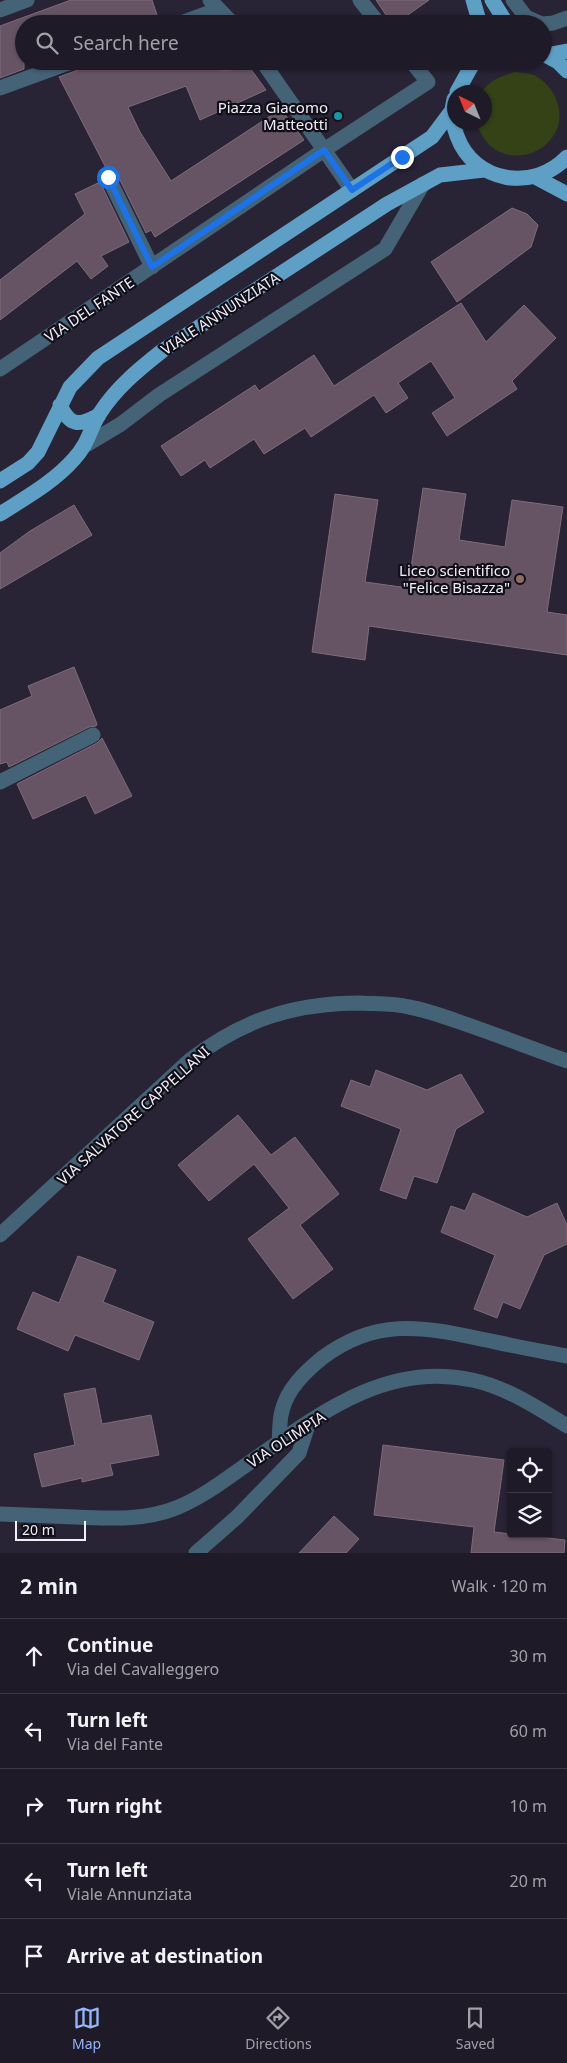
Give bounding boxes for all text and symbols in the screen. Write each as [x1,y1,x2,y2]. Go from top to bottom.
search box [15,15,552,70]
icon: search [33,29,61,57]
text: Search here [73,30,179,56]
north arrow [447,85,492,130]
place label: Piazza Giacomo Matteotti [218,97,328,134]
marker: Piazza Giacomo Matteotti [332,110,344,122]
route end [391,146,414,169]
route start [97,166,120,189]
street label: VIALE ANNUNZIATA [157,267,283,359]
street label: VIA DEL FANTE [40,272,138,346]
place label: Liceo scientifico "Felice Bisazza" [399,560,510,597]
marker: Liceo scientifico "Felice Bisazza" [514,573,526,585]
street label: VIA SALVATORE CAPPELLANI [53,1041,213,1189]
street label: VIA OLIMPIA [243,1406,329,1472]
map controls [507,1448,552,1538]
button: locate [507,1448,552,1493]
button: layers [507,1493,552,1538]
scale bar [15,1518,86,1541]
text: 20 m [22,1520,55,1539]
text: 2 min [20,1572,78,1600]
text: Walk · 120 m [452,1575,547,1597]
text: Continue [67,1632,153,1658]
icon: ahead [20,1642,48,1670]
text: 30 m [510,1645,547,1667]
text: Via del Cavalleggero [67,1658,219,1680]
text: Turn left [67,1707,148,1733]
icon: left [20,1717,48,1745]
text: 60 m [510,1720,547,1742]
text: Via del Fante [67,1733,163,1755]
icon: right [20,1792,48,1820]
text: Turn right [67,1793,162,1819]
text: 10 m [510,1795,547,1817]
text: Turn left [67,1857,148,1883]
icon: left [20,1867,48,1895]
text: 20 m [510,1870,547,1892]
text: Viale Annunziata [67,1883,192,1905]
icon: arrive [20,1942,48,1970]
text: Arrive at destination [67,1943,263,1969]
tab: Map [72,2004,101,2053]
tab: Directions [245,2004,312,2053]
tab: Saved [456,2004,495,2053]

